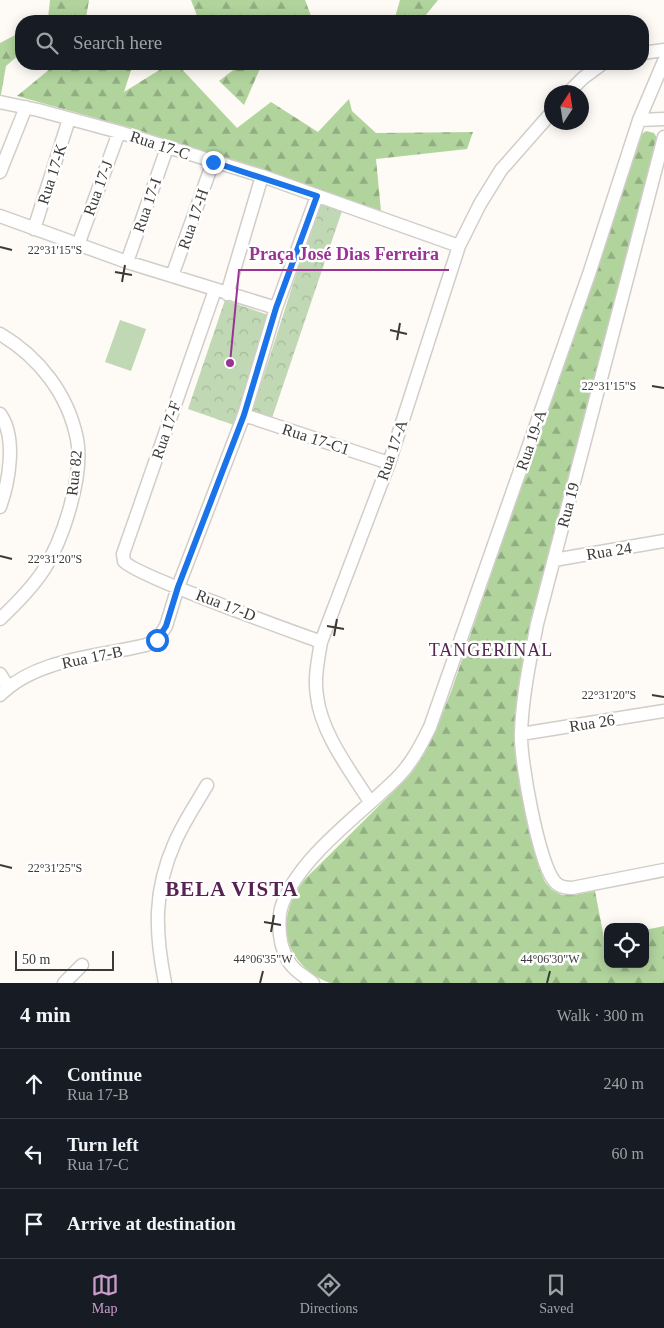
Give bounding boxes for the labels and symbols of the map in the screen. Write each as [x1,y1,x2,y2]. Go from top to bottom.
north arrow [544,85,589,130]
street label: Rua 17-C [128,127,192,163]
street label: Rua 17-K [34,141,70,206]
route end [202,151,225,174]
street label: Rua 17-J [80,158,116,218]
street label: Rua 17-I [130,176,164,234]
street label: Rua 17-H [175,186,211,251]
callout: Praça José Dias Ferreira [239,237,449,270]
text: 22°31'15"S [28,243,82,257]
text: Praça José Dias Ferreira [249,244,439,264]
text: 22°31'15"S [582,379,636,393]
street label: Rua 17-F [148,399,184,461]
street label: Rua 19-A [513,407,549,472]
street label: Rua 17-A [374,417,410,482]
street label: Rua 17-C1 [280,420,352,458]
street label: Rua 82 [63,449,85,497]
street label: Rua 19 [554,481,582,529]
street label: Rua 24 [585,539,633,563]
text: 22°31'20"S [28,552,82,566]
street label: Rua 17-D [194,586,258,624]
route start [146,629,169,652]
district label: TANGERINAL [429,640,553,660]
street label: Rua 17-B [60,642,124,672]
text: 22°31'20"S [582,688,636,702]
street label: Rua 26 [568,711,616,735]
text: 22°31'25"S [28,861,82,875]
district label: BELA VISTA [165,877,299,901]
scale bar [15,948,114,971]
text: 44°06'35"W [233,952,293,966]
text: 44°06'30"W [520,952,580,966]

